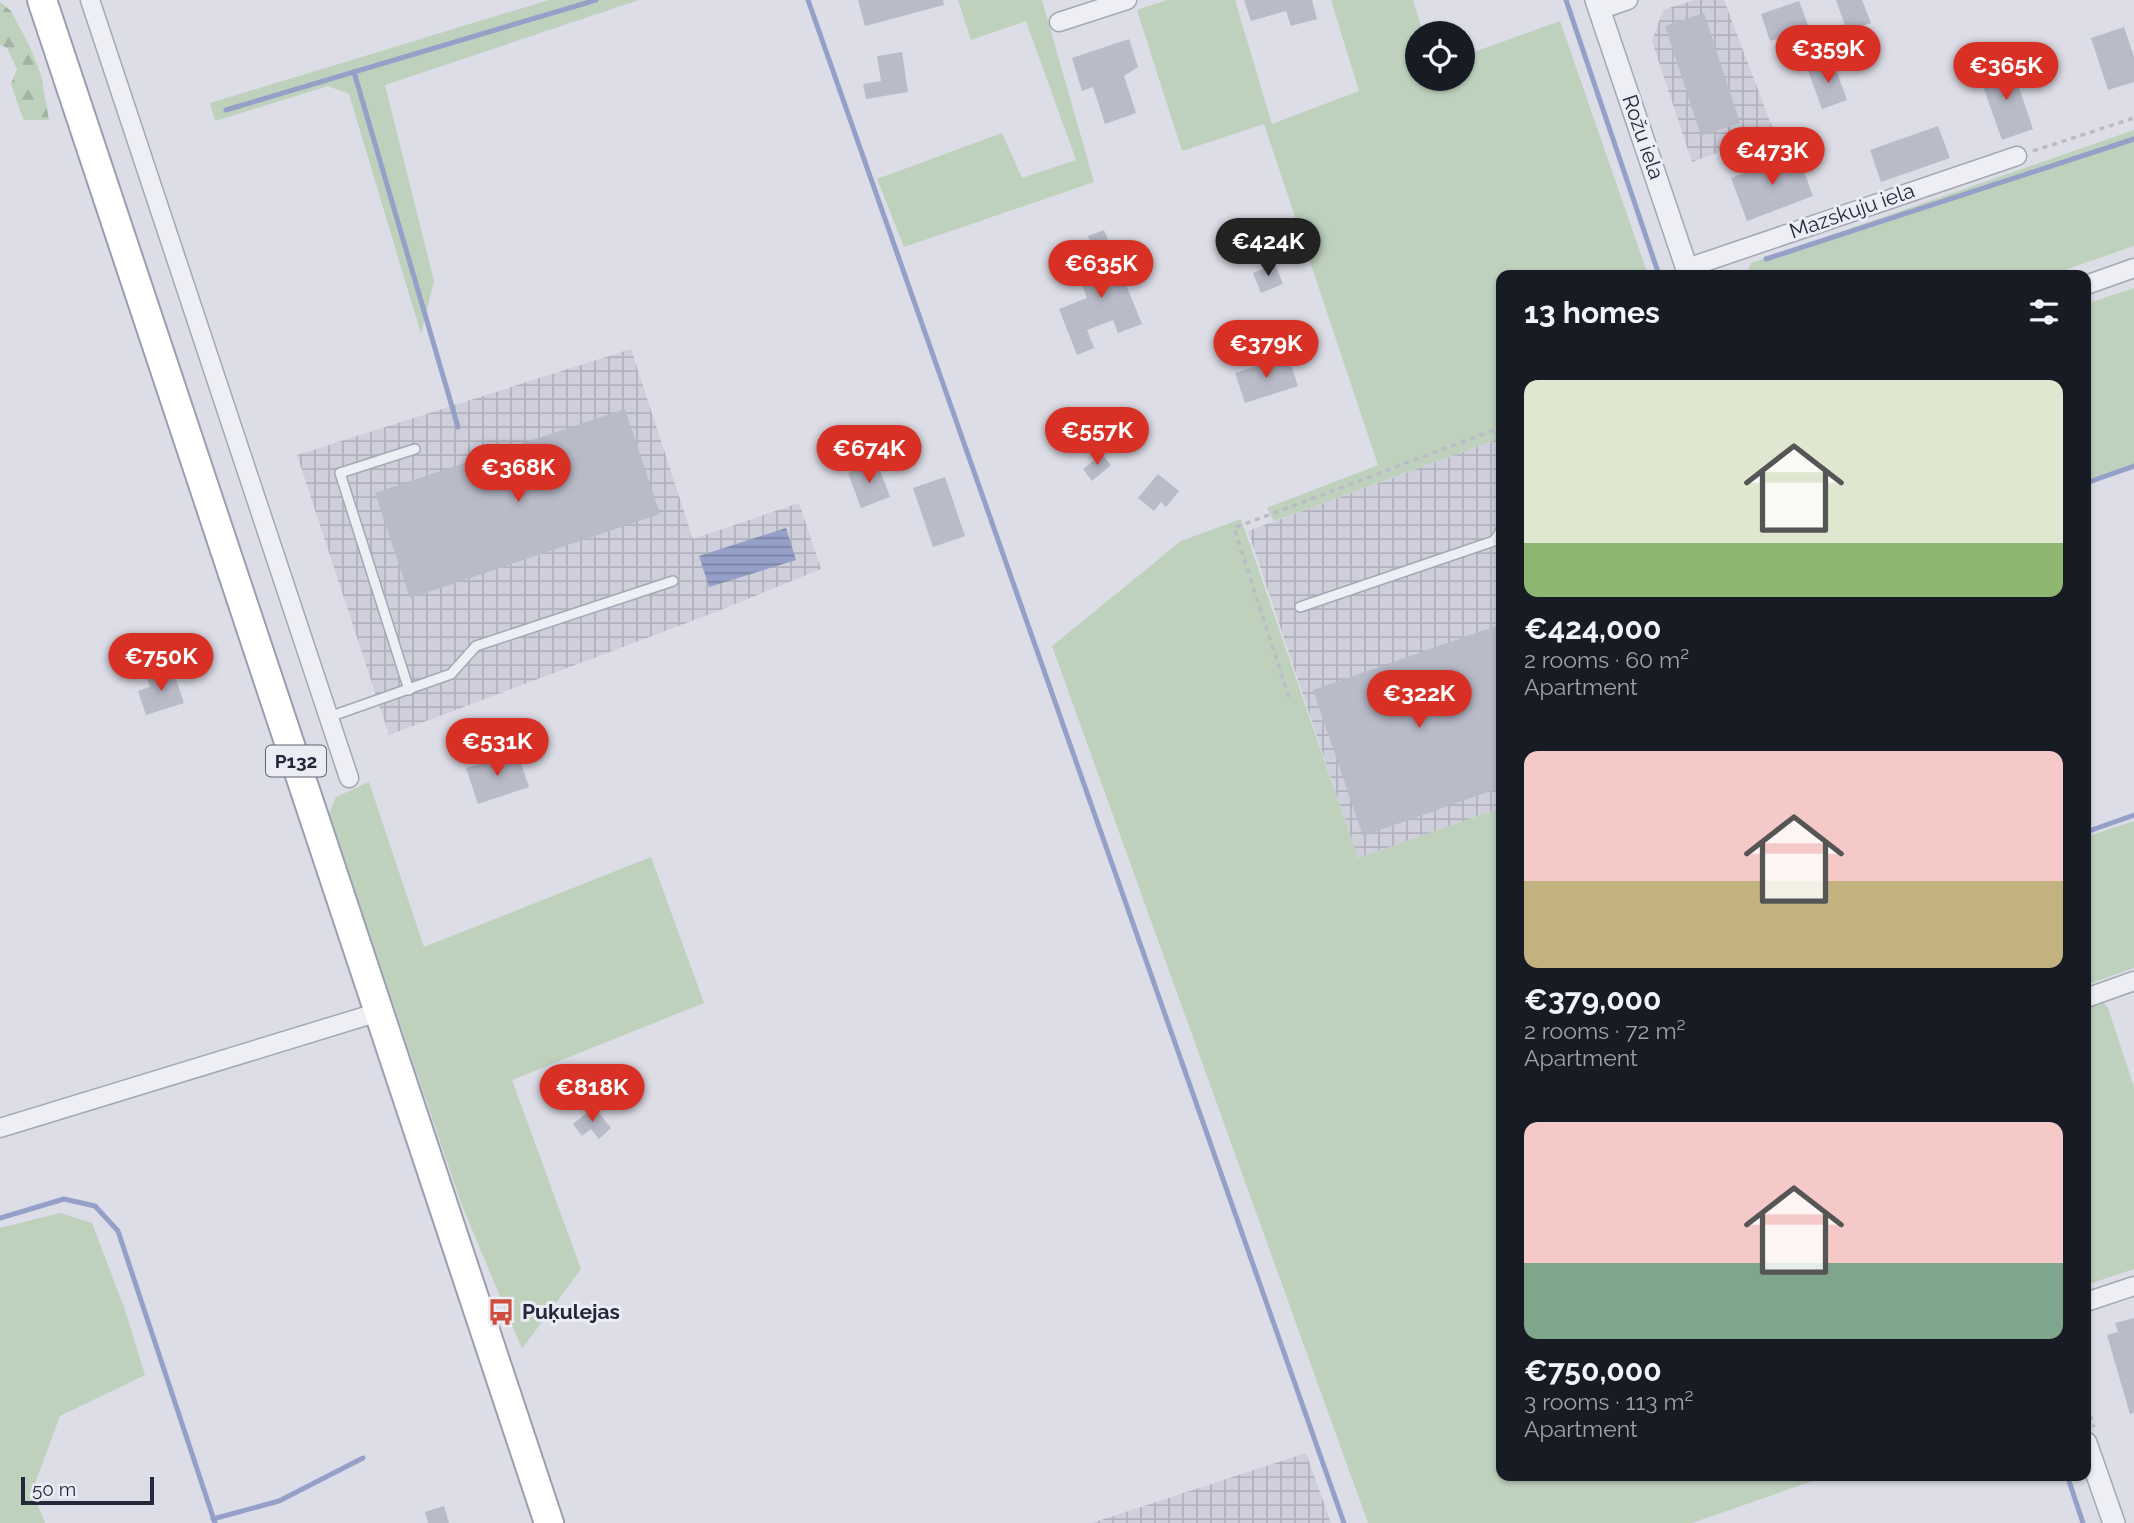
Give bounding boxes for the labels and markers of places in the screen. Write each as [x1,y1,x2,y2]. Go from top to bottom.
pin: €359K [1779,25,1877,85]
pin: €365K [1957,42,2055,102]
pin: €473K [1723,128,1821,187]
pin: €424K [1219,218,1317,278]
pin: €635K [1052,240,1150,300]
pin: €379K [1217,320,1315,380]
pin: €557K [1048,407,1146,467]
pin: €674K [820,426,918,485]
pin: €368K [469,444,567,504]
pin: €750K [112,634,210,693]
pin: €322K [1370,670,1468,730]
pin: €531K [448,718,546,778]
pin: €818K [543,1064,641,1124]
bus stop icon: Puķulejas [486,1297,516,1327]
place label: Puķulejas [522,1299,620,1324]

